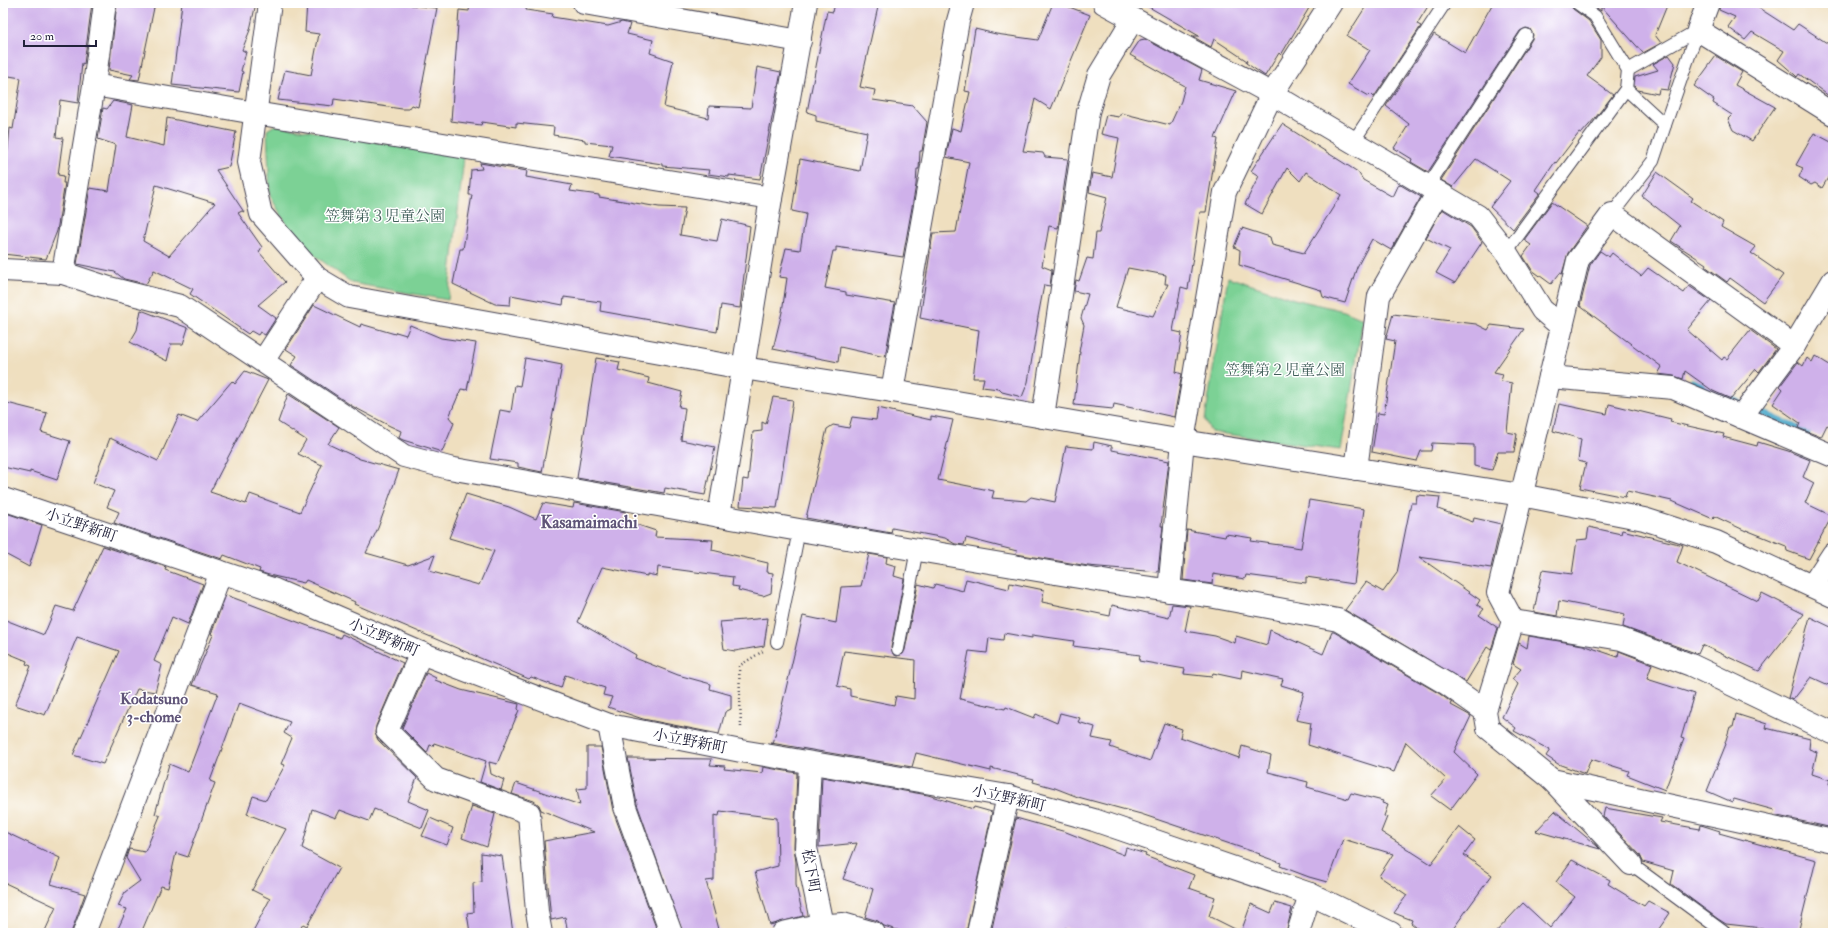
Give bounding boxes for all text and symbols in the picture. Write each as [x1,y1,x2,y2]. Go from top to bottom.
scale bar [24,22,96,48]
text: 20 m [30,29,55,44]
park label: 笠舞第３児童公園 [325,207,445,226]
park label: 笠舞第２児童公園 [1225,361,1345,380]
street label: 小立野新町 [42,504,119,547]
district label: Kasamaimachi [541,512,638,533]
street label: 小立野新町 [346,614,422,661]
district label: Kodatsuno 3-chome [120,689,188,727]
street label: 小立野新町 [651,725,729,758]
street label: 小立野新町 [970,781,1048,816]
street label: 松下町 [797,847,824,895]

